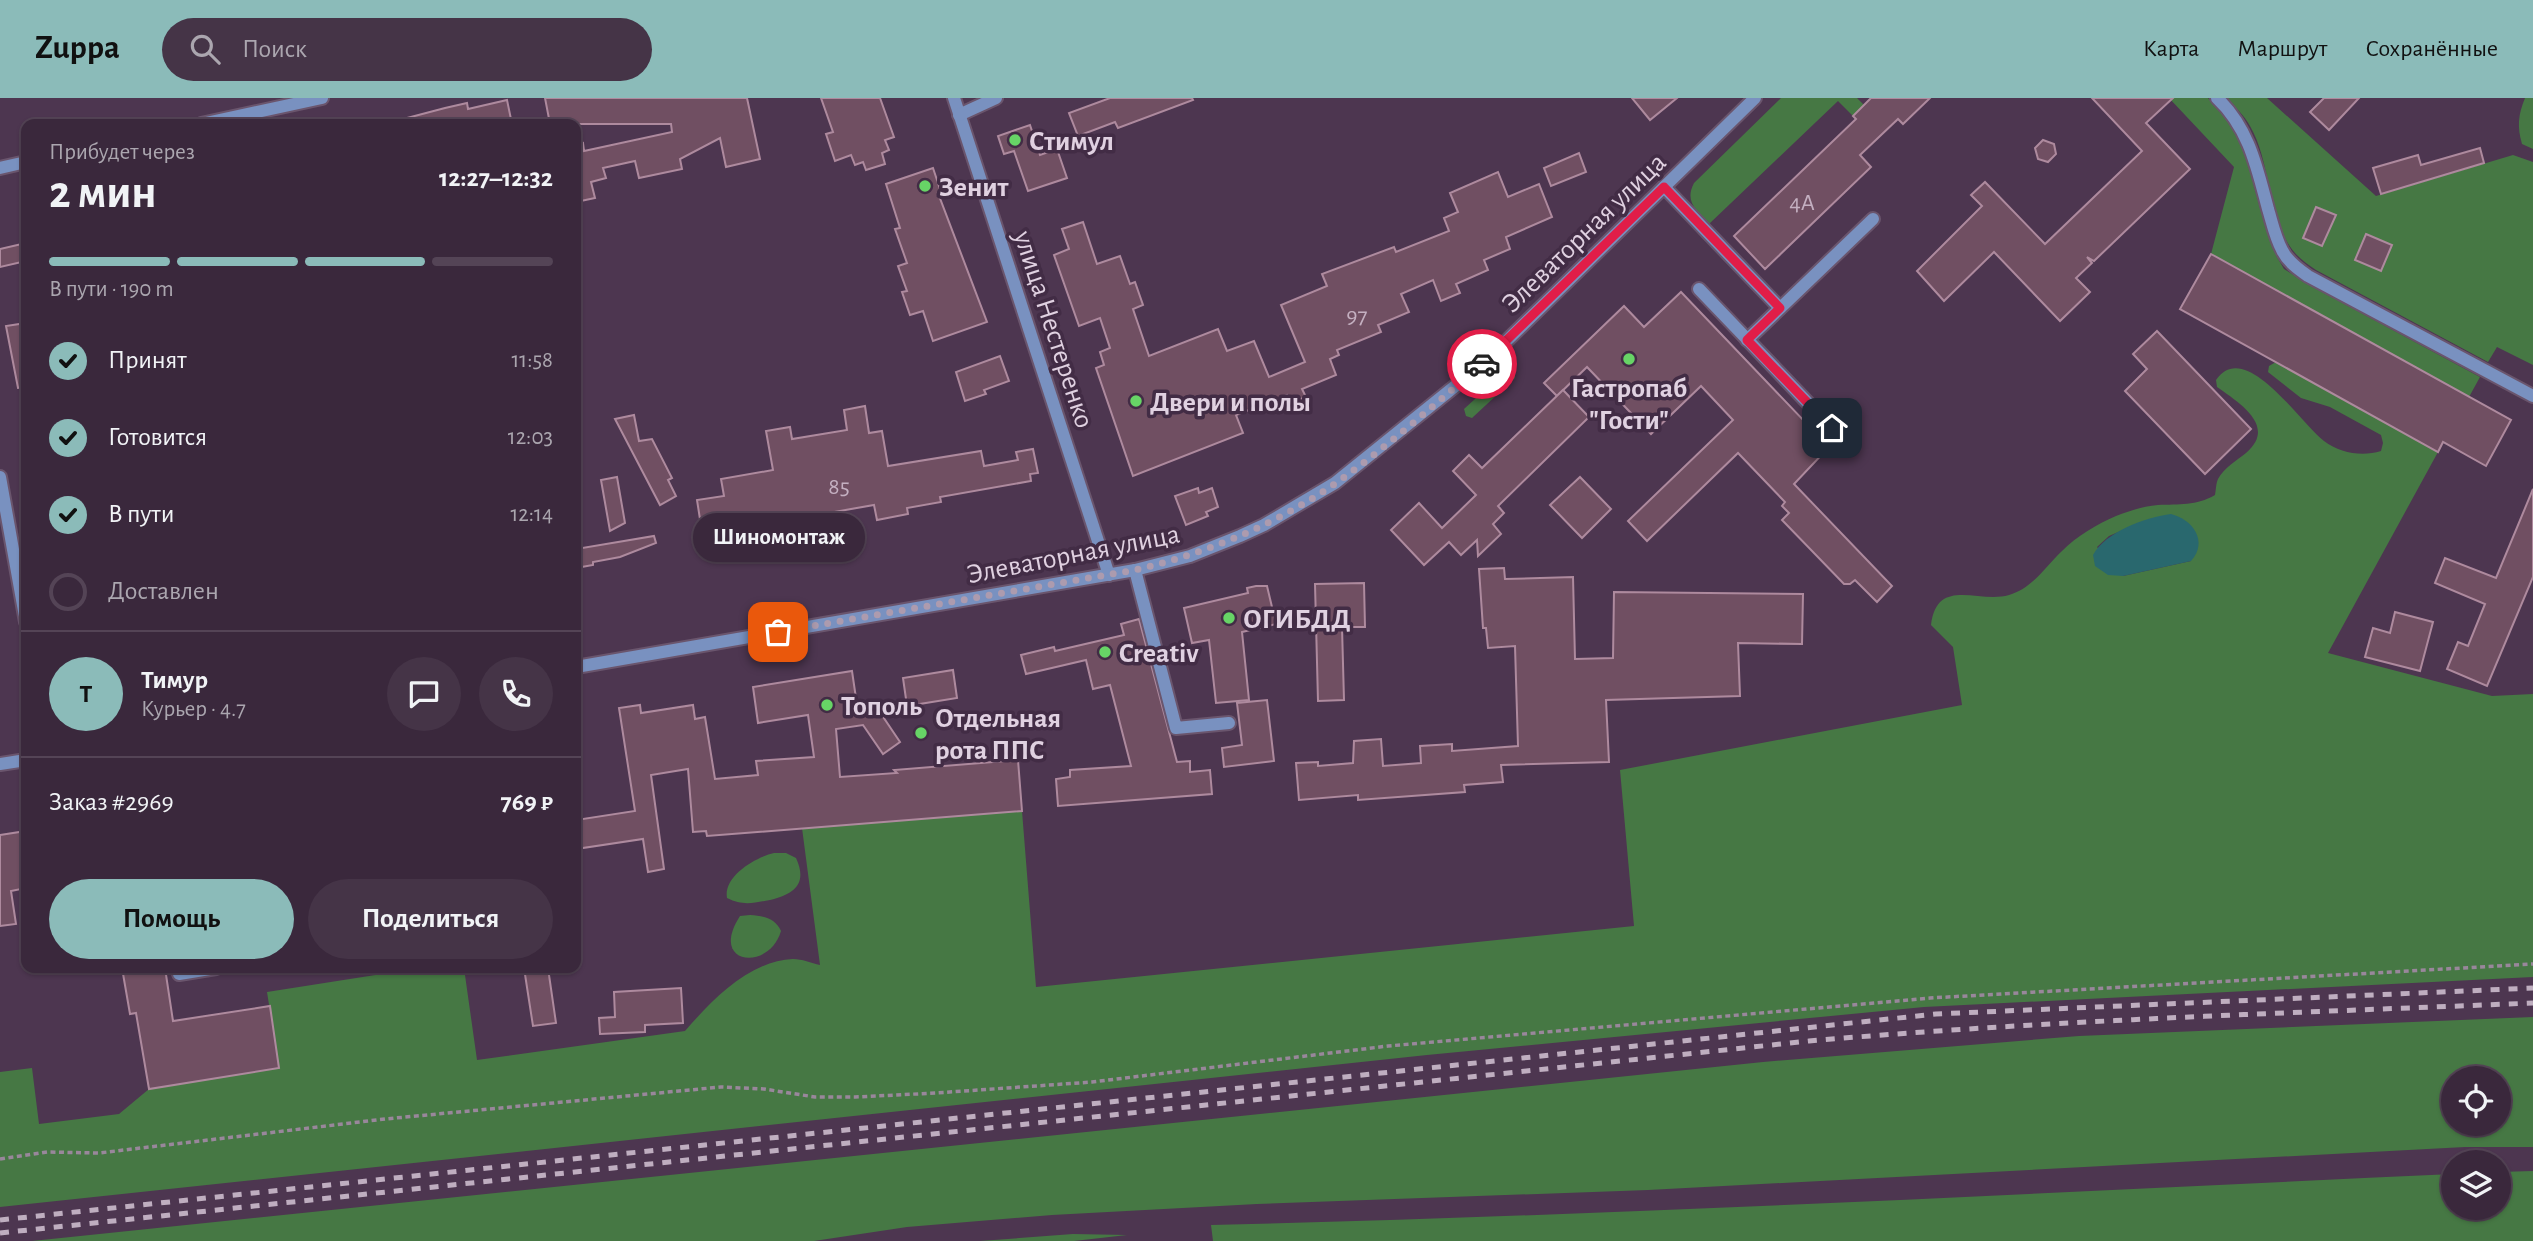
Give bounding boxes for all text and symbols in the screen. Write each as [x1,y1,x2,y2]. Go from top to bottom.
search box [162,18,652,81]
icon: search [186,30,224,68]
text: Zuppa [35,32,120,65]
text: Поиск [242,36,307,62]
text: Карта [2143,37,2199,61]
text: Маршрут [2237,37,2327,61]
text: Сохранённые [2365,37,2498,61]
place label: Стимул [1029,128,1114,156]
marker: Стимул [1007,132,1023,148]
text: Прибудет через [49,141,195,164]
street label: Элеваторная улица [1497,148,1672,319]
text: 12:27–12:32 [439,165,553,191]
text: 2 мин [49,170,157,216]
place label: Зенит [939,174,1009,202]
marker: Зенит [917,178,933,194]
house number: 4А [1789,191,1815,215]
street label: улица Нестеренко [1008,227,1098,432]
text: В пути · 190 m [49,278,174,301]
house number: 97 [1346,304,1368,328]
courier [1447,329,1517,399]
icon: check [49,342,87,380]
icon: car [1463,345,1501,383]
text: Принят [108,347,187,373]
text: 11:58 [511,349,553,372]
marker: Гастропаб "Гости" [1621,351,1637,367]
place label: Гастропаб "Гости" [1571,375,1687,435]
place label: Двери и полы [1150,389,1311,417]
marker: Двери и полы [1128,393,1144,409]
pin [1802,398,1862,458]
icon: home [1813,409,1851,447]
icon: check [49,419,87,457]
text: Готовится [108,424,207,450]
text: 12:03 [508,426,553,449]
house number: 85 [828,475,850,499]
icon: check [49,496,87,534]
text: В пути [108,501,174,527]
text: 12:14 [510,503,553,526]
callout: Шиномонтаж [692,513,864,562]
street label: Элеваторная улица [965,521,1182,589]
text: Шиномонтаж [713,526,845,549]
text: Доставлен [108,578,219,604]
pin [748,602,808,662]
place label: ОГИБДД [1243,606,1350,634]
marker: ОГИБДД [1221,610,1237,626]
icon: bag [759,613,797,651]
place label: Creativ [1119,640,1199,668]
marker: Creativ [1097,644,1113,660]
button: chat [387,657,461,731]
button: phone [479,657,553,731]
text: Тимур [141,667,208,693]
text: Т [80,681,92,707]
place label: Тополь [841,693,922,721]
marker: Тополь [819,697,835,713]
text: Курьер · 4.7 [141,698,246,721]
place label: Отдельная рота ППС [935,705,1061,765]
marker: Отдельная рота ППС [913,725,929,741]
text: Заказ #2969 [49,789,174,815]
text: 769 ₽ [501,789,553,815]
button: Помощь [49,879,294,959]
button: Поделиться [308,879,553,959]
map controls [2441,1066,2511,1220]
button: locate [2441,1066,2511,1136]
button: layers [2441,1150,2511,1220]

